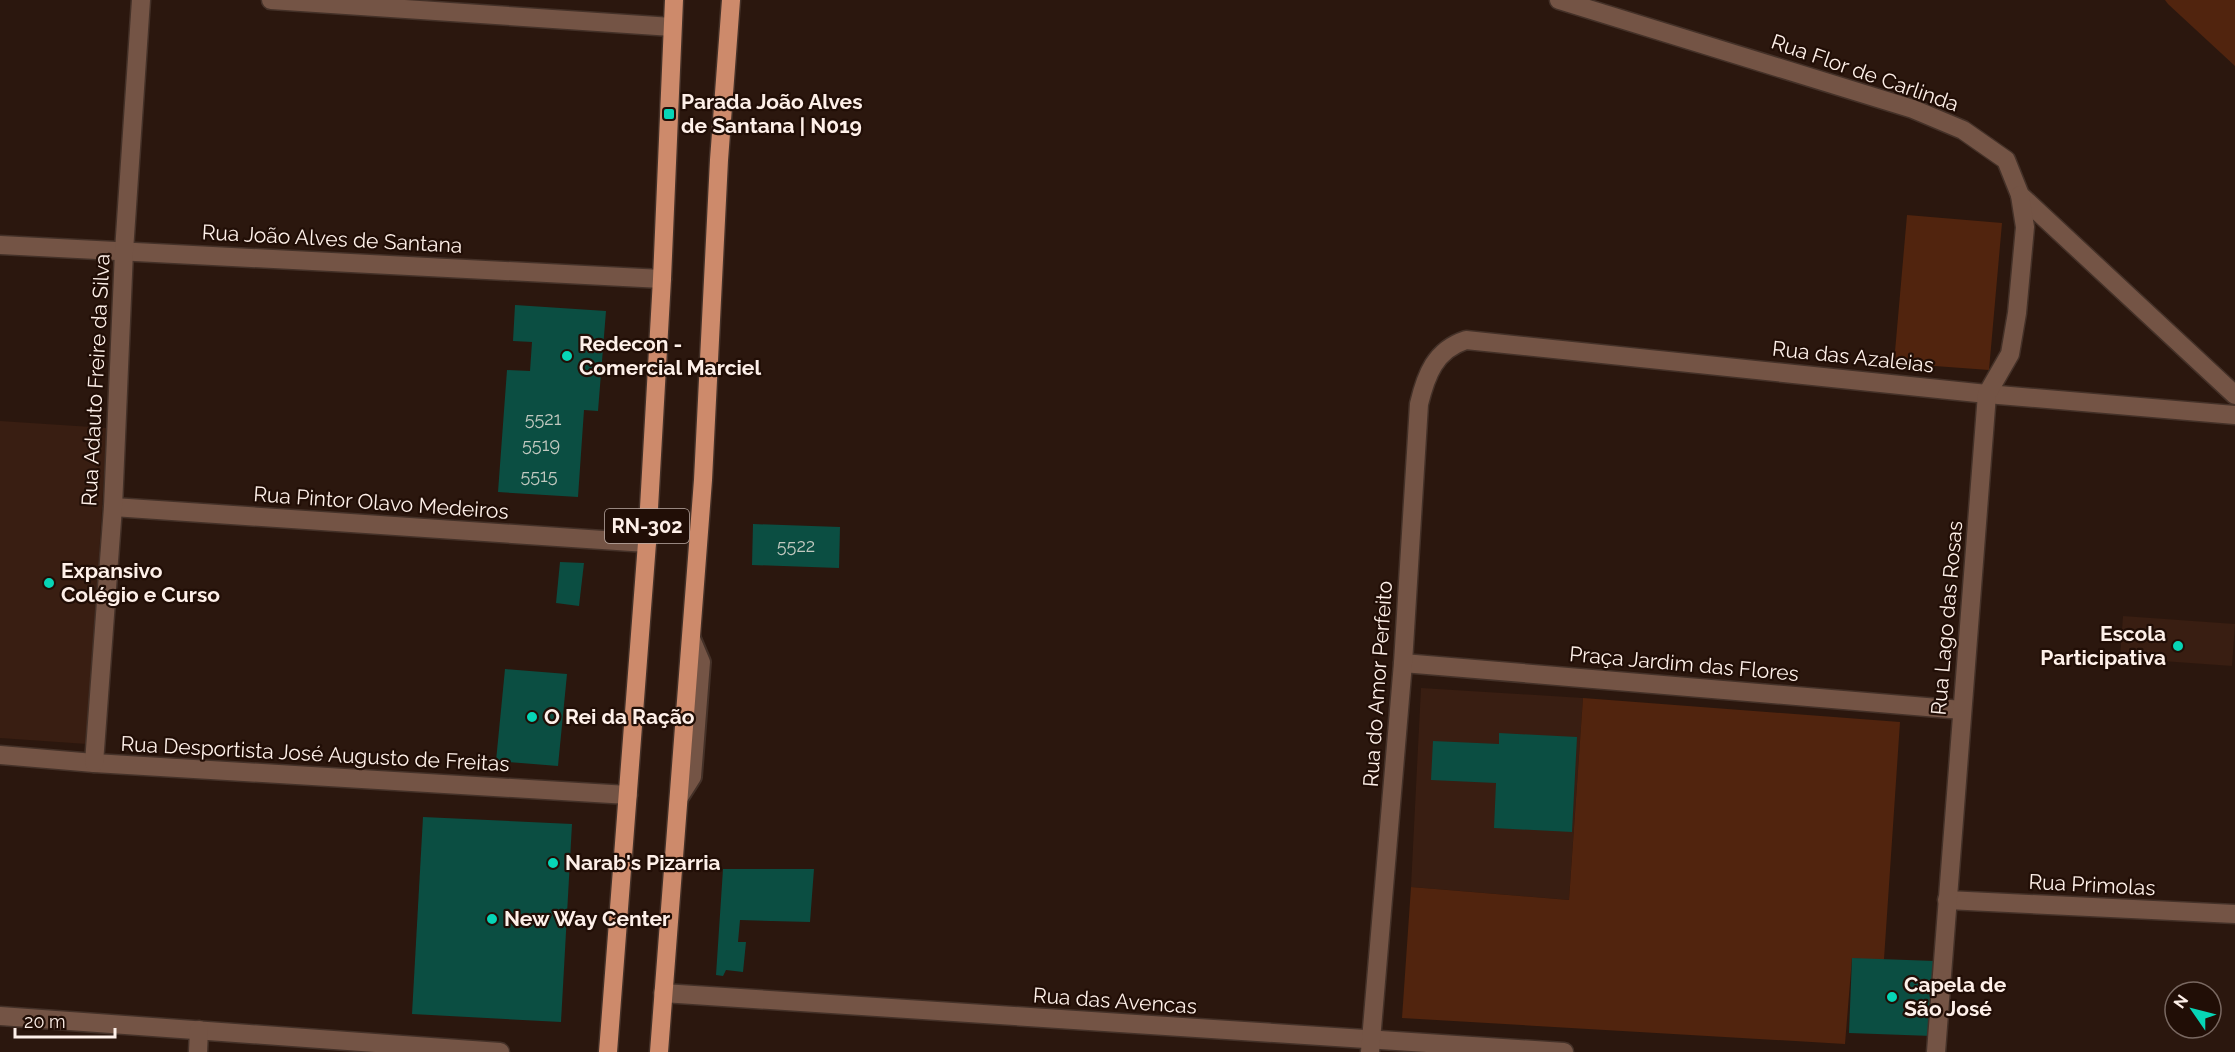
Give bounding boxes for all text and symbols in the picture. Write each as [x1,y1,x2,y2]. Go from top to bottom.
street label: Rua Flor de Carlinda [1768,29,1962,116]
place label: Parada João Alves de Santana | N019 [681,89,863,138]
marker: Parada João Alves de Santana | N019 [662,107,676,121]
street label: Rua João Alves de Santana [201,219,463,258]
street label: Rua Adauto Freire da Silva [76,253,115,507]
place label: Redecon - Comercial Marciel [579,331,761,380]
street label: Rua das Azaleias [1771,336,1935,377]
marker: Redecon - Comercial Marciel [560,349,574,363]
house number: 5521 [525,408,562,429]
house number: 5519 [522,434,560,455]
house number: 5515 [520,465,558,486]
street label: Rua Pintor Olavo Medeiros [253,481,509,524]
road number: RN-302 [605,509,689,543]
street label: Rua Lago das Rosas [1926,520,1967,716]
house number: 5522 [777,535,815,556]
place label: Expansivo Colégio e Curso [61,558,220,607]
marker: Expansivo Colégio e Curso [42,576,56,590]
street label: Rua do Amor Perfeito [1358,580,1397,788]
place label: Escola Participativa [2040,621,2166,670]
marker: Escola Participativa [2171,639,2185,653]
street label: Praça Jardim das Flores [1568,641,1800,686]
place label: O Rei da Ração [544,704,695,729]
marker: O Rei da Ração [525,710,539,724]
street label: Rua Desportista José Augusto de Freitas [120,731,510,776]
place label: Narab's Pizarria [565,850,721,875]
marker: Narab's Pizarria [546,856,560,870]
street label: Rua Primolas [2028,869,2156,900]
place label: New Way Center [504,906,670,931]
marker: New Way Center [485,912,499,926]
place label: Capela de São José [1904,972,2007,1021]
north arrow [2163,980,2223,1040]
street label: Rua das Avencas [1032,982,1198,1019]
marker: Capela de São José [1885,990,1899,1004]
text: N [2170,991,2192,1012]
scale bar [15,1001,116,1039]
text: 20 m [24,1011,66,1032]

